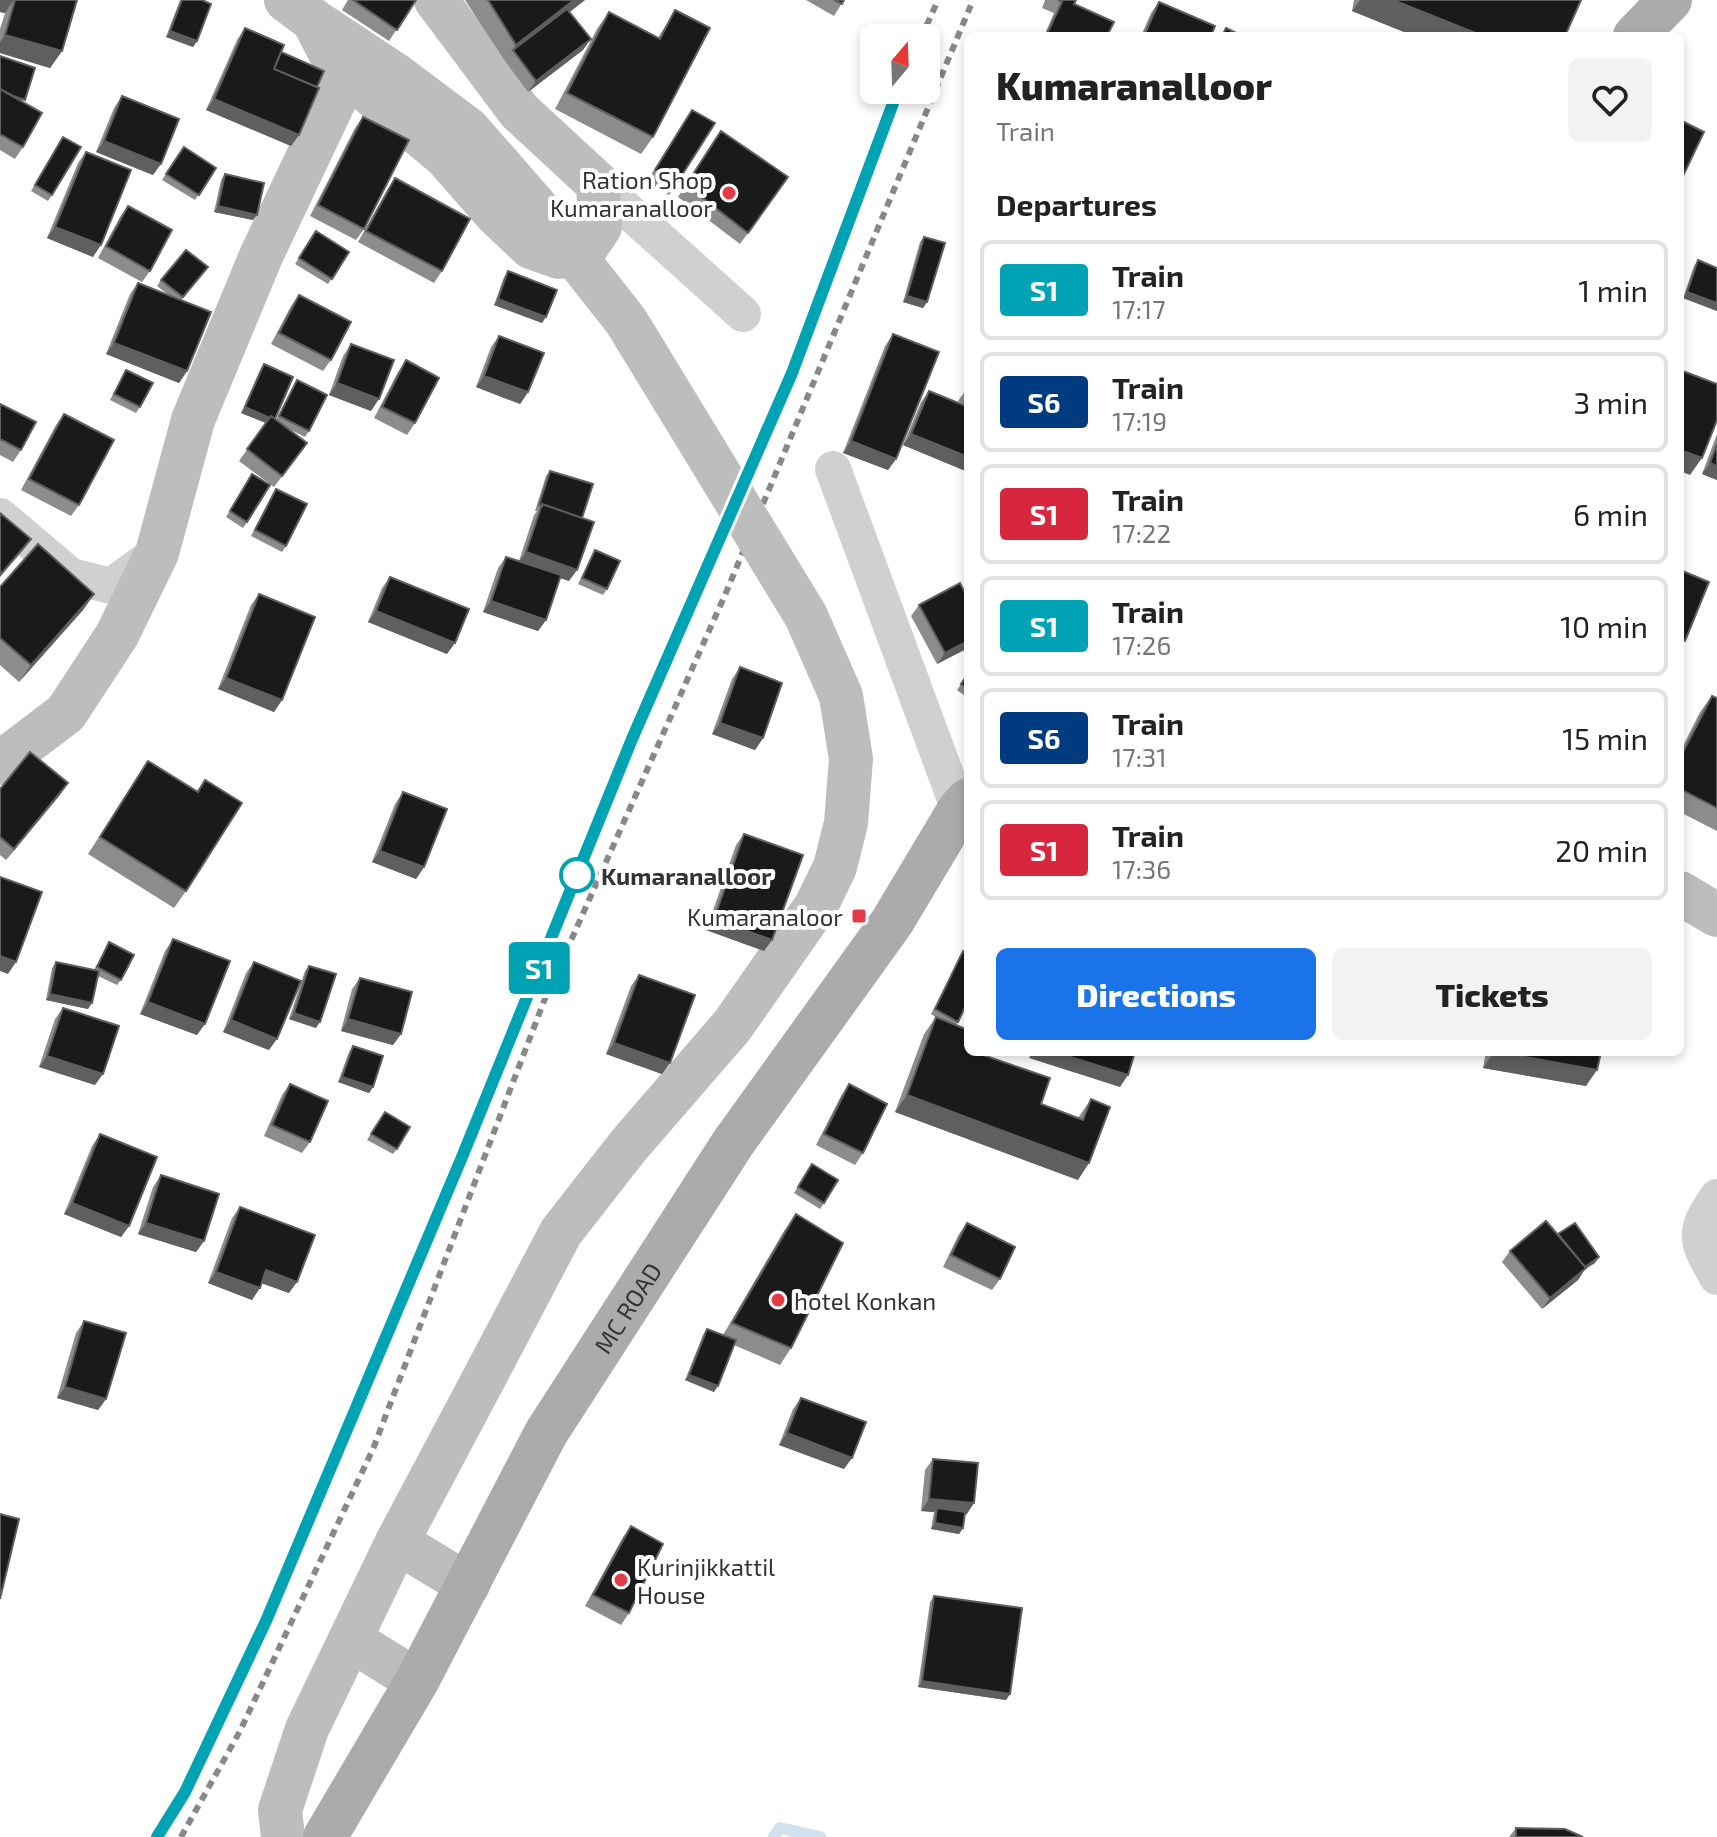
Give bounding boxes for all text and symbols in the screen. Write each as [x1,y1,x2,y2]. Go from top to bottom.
north arrow [860,24,940,104]
map controls [860,24,940,104]
button: heart [1568,58,1652,142]
text: Kumaranalloor [996,62,1272,108]
text: Train [996,115,1055,146]
place label: Ration Shop Kumaranalloor [550,165,713,222]
marker: Ration Shop Kumaranalloor [720,184,738,202]
text: Departures [996,186,1157,222]
text: Train [1112,257,1184,293]
text: 1 min [1578,272,1648,308]
text: S1 [1030,273,1058,307]
text: 17:17 [1112,293,1165,324]
text: Train [1112,369,1184,405]
text: 3 min [1573,384,1648,420]
text: S6 [1028,385,1060,419]
text: 17:19 [1112,405,1167,436]
text: Train [1112,481,1184,517]
text: 6 min [1573,496,1648,532]
text: S1 [1030,497,1058,531]
text: 17:22 [1112,517,1171,548]
text: Train [1112,593,1184,629]
text: 10 min [1560,608,1648,644]
text: S1 [1030,609,1058,643]
text: 17:26 [1112,629,1171,660]
text: Train [1112,705,1184,741]
text: 15 min [1562,720,1648,756]
text: S6 [1028,721,1060,755]
text: 17:31 [1112,741,1167,772]
text: Train [1112,817,1184,853]
text: 20 min [1555,832,1648,868]
text: S1 [1030,833,1058,867]
text: 17:36 [1112,853,1171,884]
marker: Kumaranalloor [560,858,594,892]
place label: Kumaranalloor [601,861,772,890]
place label: Kumaranaloor [687,902,843,931]
marker: Kumaranaloor [850,907,868,925]
line badge: S1 [503,942,575,994]
button: Directions [996,948,1316,1040]
button: Tickets [1332,948,1652,1040]
text: S1 [525,951,553,985]
street label: MC ROAD [587,1257,667,1358]
place label: hotel Konkan [794,1286,936,1315]
marker: hotel Konkan [769,1291,787,1309]
place label: Kurinjikkattil House [637,1552,775,1609]
marker: Kurinjikkattil House [612,1571,630,1589]

